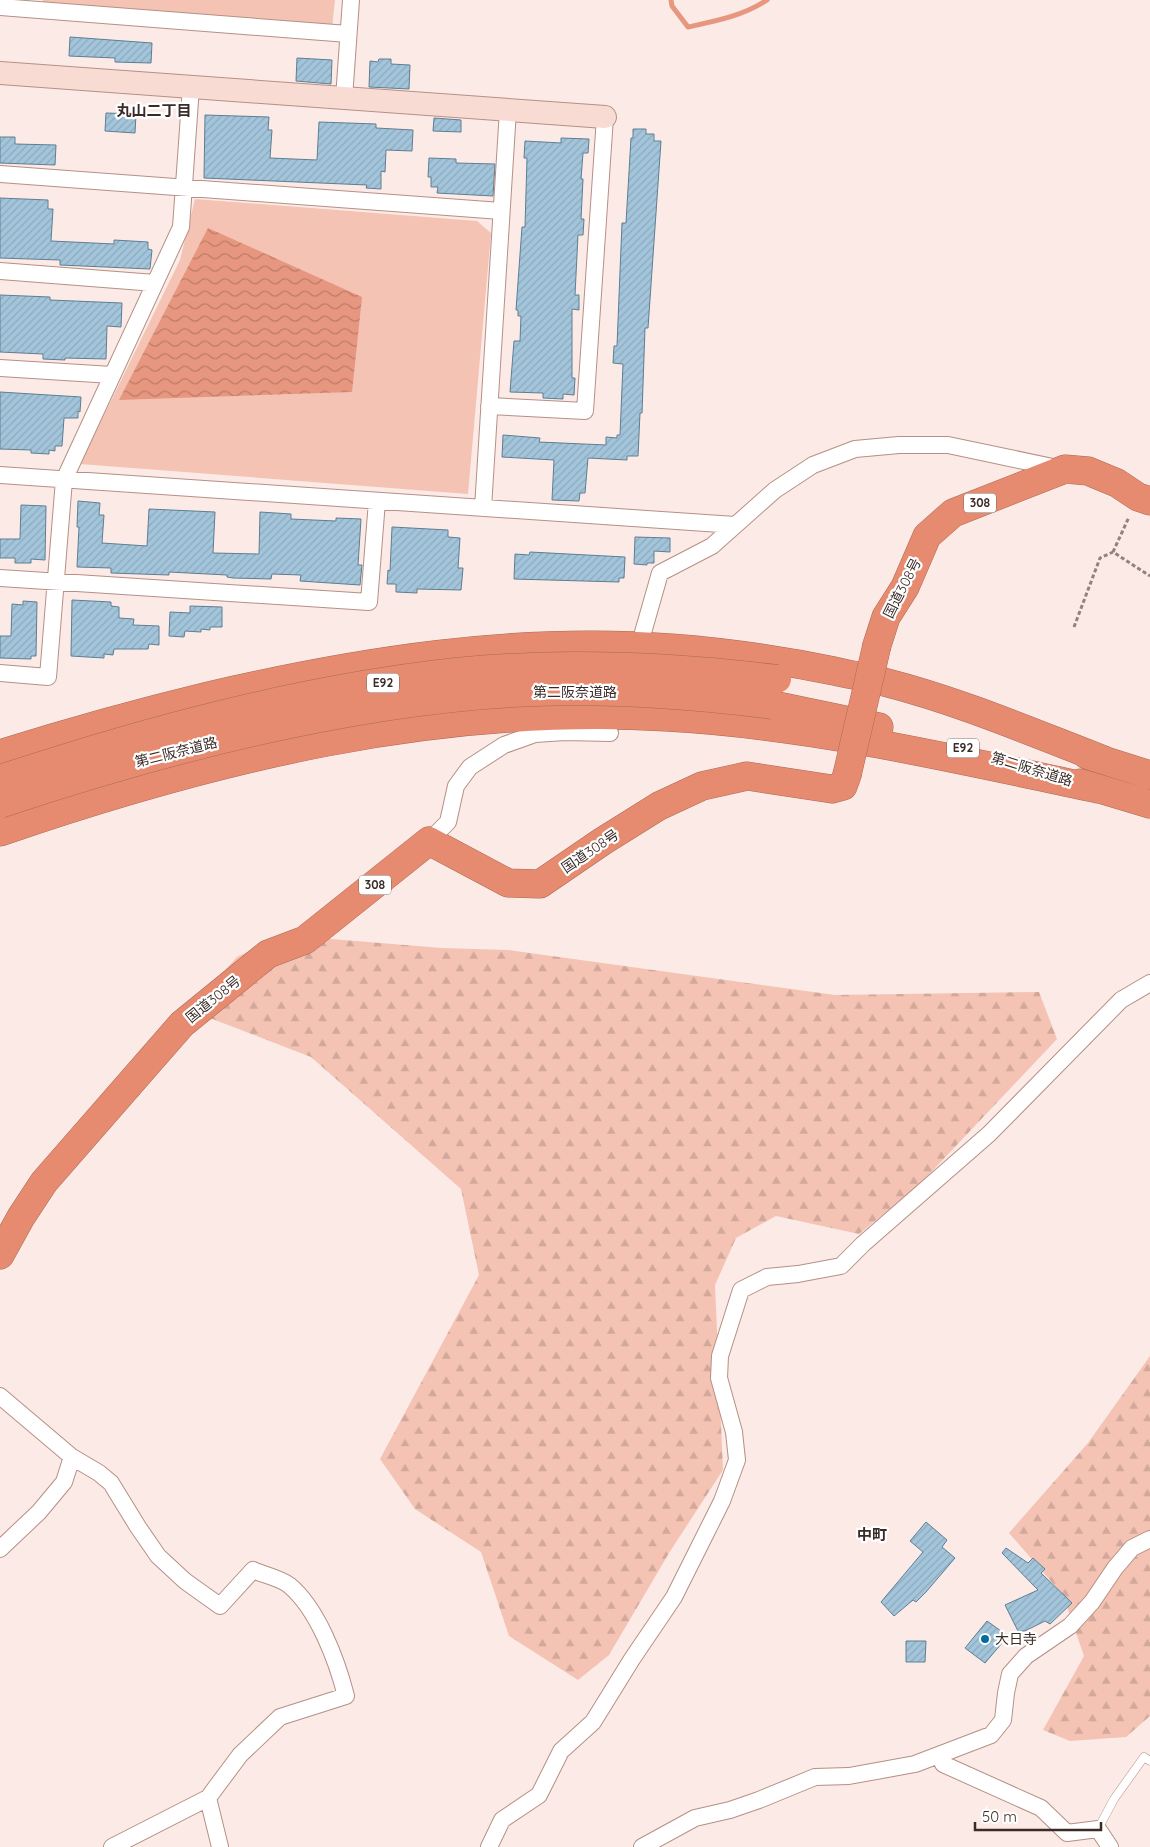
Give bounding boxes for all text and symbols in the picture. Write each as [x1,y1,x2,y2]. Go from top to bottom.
district label: 丸山二丁目 [116,101,192,120]
road number: 308 [964,493,996,512]
street label: 国道308号 [879,555,925,621]
road number: E92 [367,674,399,692]
street label: 第二阪奈道路 [533,683,617,701]
street label: 第二阪奈道路 [133,733,219,771]
road number: E92 [947,738,979,758]
street label: 第二阪奈道路 [989,748,1075,790]
street label: 国道308号 [558,825,622,877]
road number: 308 [359,876,391,894]
street label: 国道308号 [182,971,244,1027]
district label: 中町 [857,1525,887,1544]
place label: 大日寺 [995,1630,1037,1648]
marker: 大日寺 [979,1633,991,1645]
scale bar [975,1800,1101,1832]
text: 50 m [982,1807,1017,1826]

